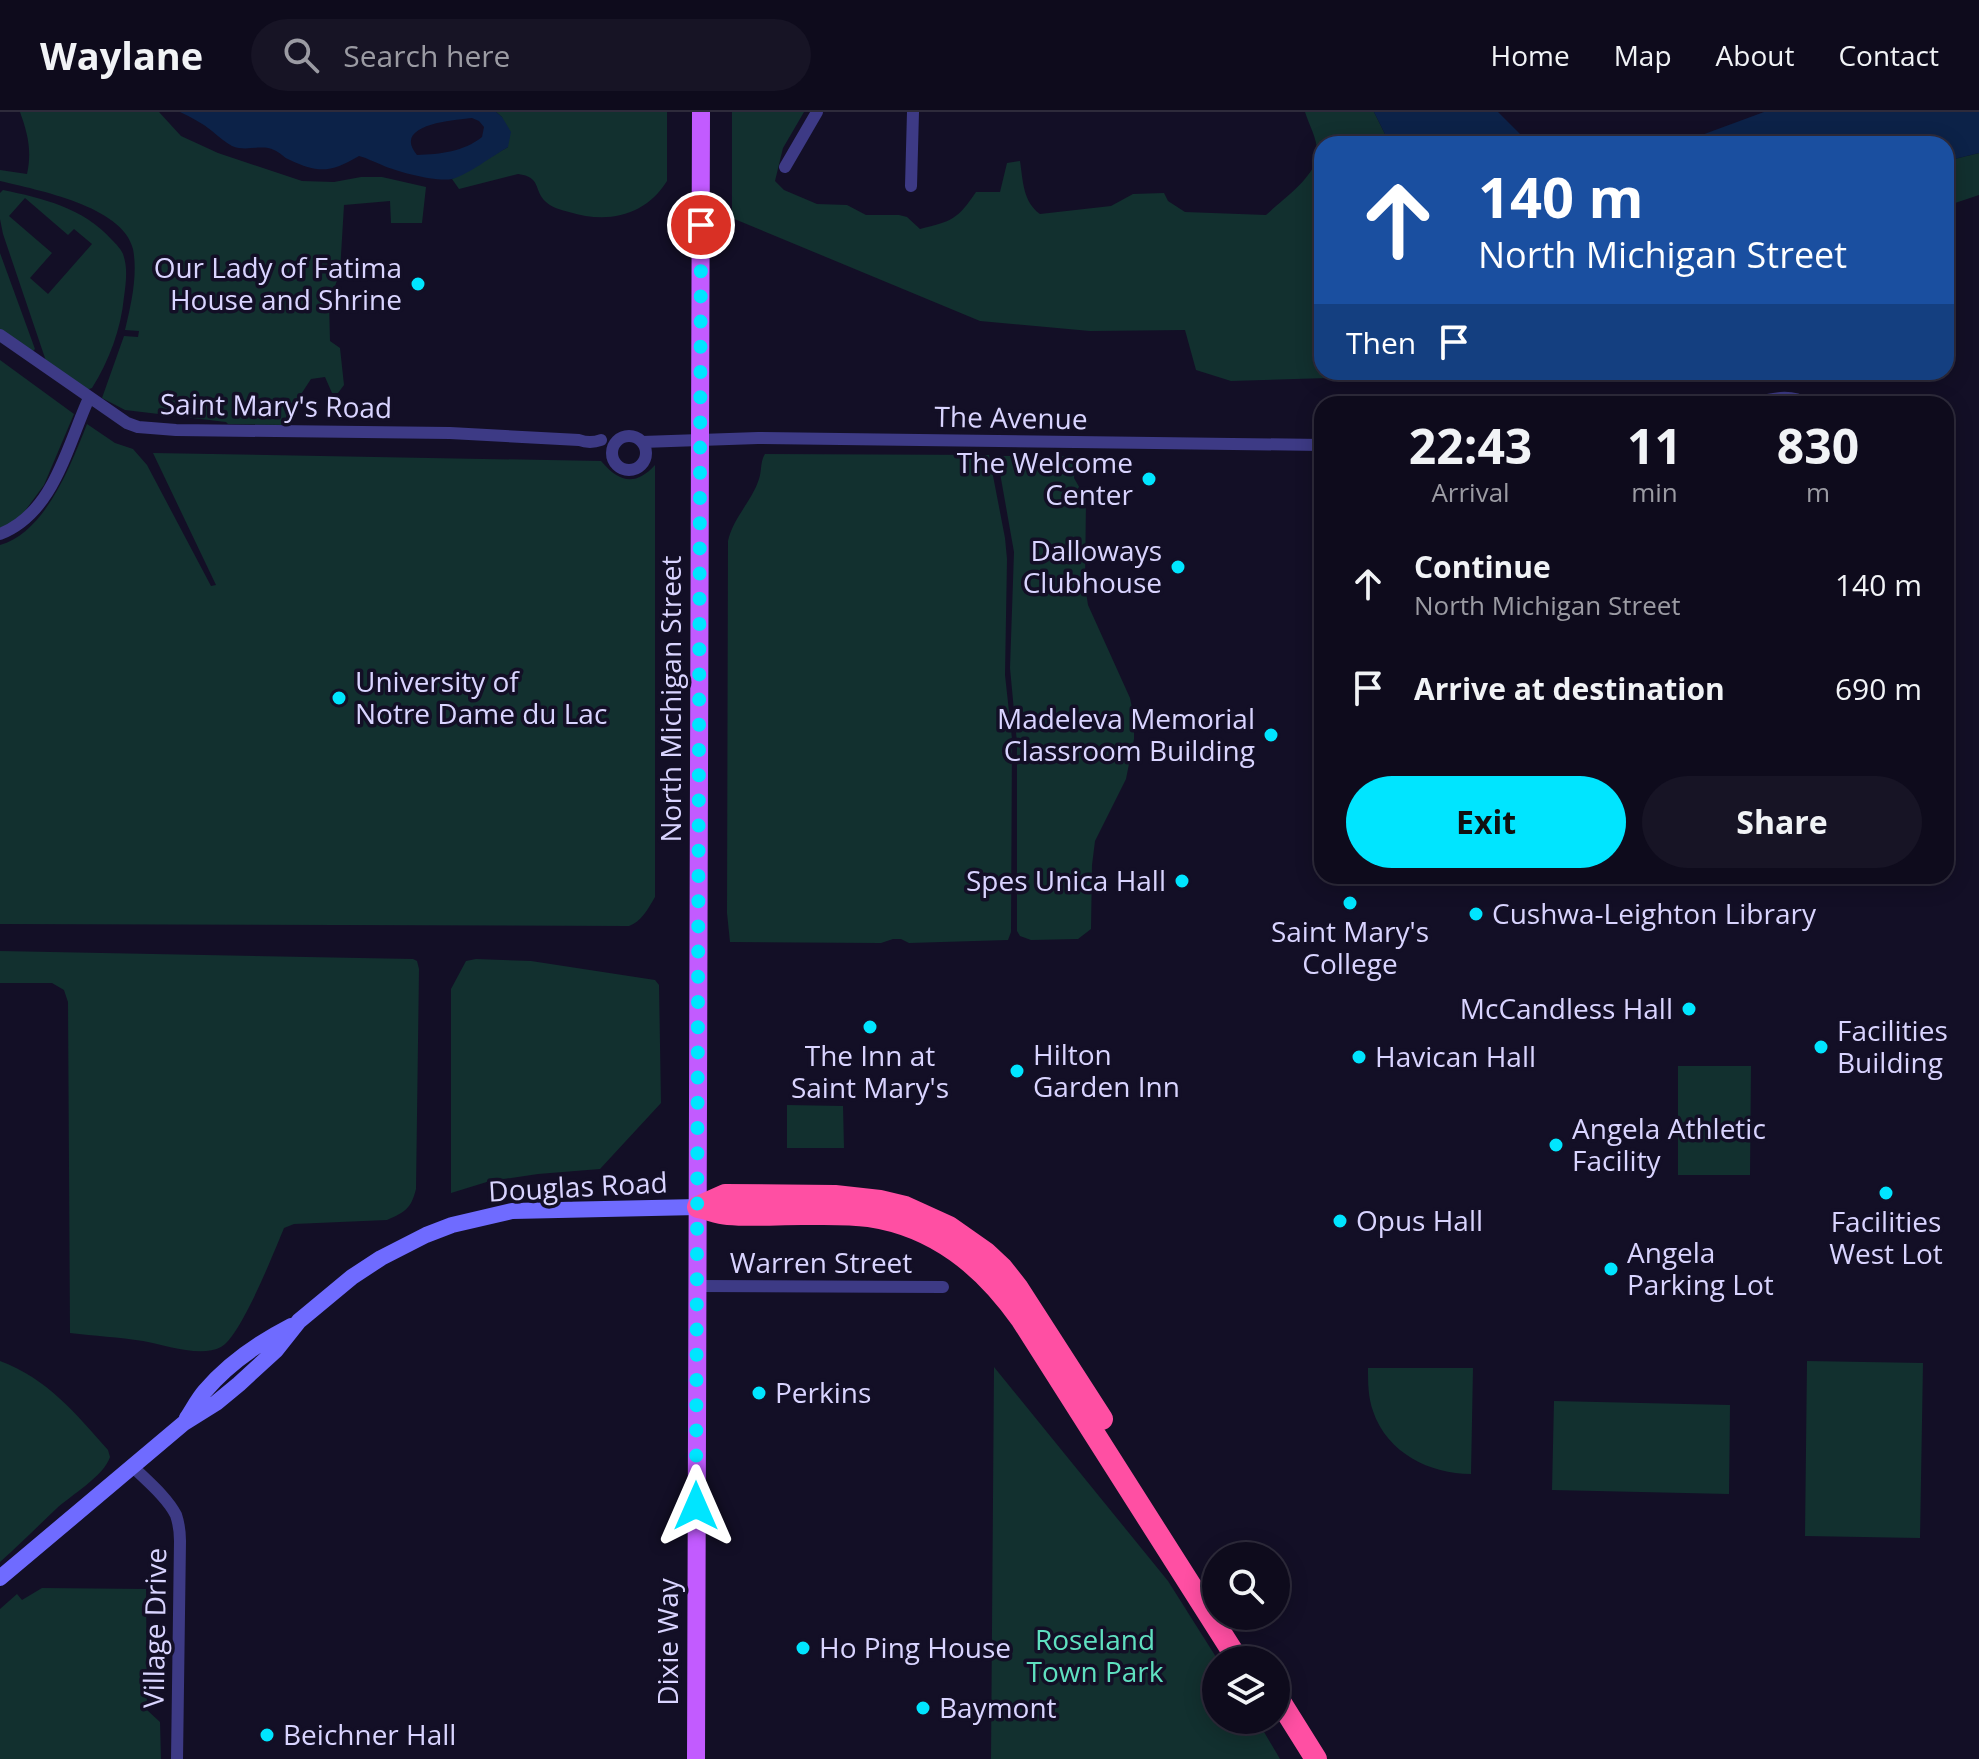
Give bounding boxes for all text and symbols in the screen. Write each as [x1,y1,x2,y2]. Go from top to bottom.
search box [251,19,811,91]
text: Waylane [40,29,203,81]
icon: search [279,33,323,77]
text: Search here [343,35,510,76]
text: Home [1491,36,1570,74]
text: Map [1614,36,1672,74]
text: About [1716,36,1794,74]
text: Contact [1838,36,1939,74]
text: 140 m [1478,158,1644,234]
icon: ahead [1346,168,1450,272]
pin [667,191,735,259]
icon: arrive [679,203,723,247]
text: North Michigan Street [1478,230,1847,279]
place label: Our Lady of Fatima House and Shrine [154,248,402,318]
marker: Our Lady of Fatima House and Shrine [409,275,427,293]
icon: arrive [1432,320,1476,364]
text: Then [1346,322,1416,363]
street label: Saint Mary's Road [160,384,392,426]
street label: The Avenue [934,397,1088,437]
text: 22:43 [1409,413,1532,478]
text: 11 [1627,413,1682,478]
text: 830 [1777,413,1859,478]
place label: The Welcome Center [957,443,1134,513]
marker: The Welcome Center [1140,470,1158,488]
text: Arrival [1431,474,1510,510]
text: min [1631,474,1678,510]
text: m [1806,474,1830,510]
place label: Dalloways Clubhouse [1023,531,1162,601]
text: Continue [1414,546,1551,587]
street label: North Michigan Street [651,555,689,843]
marker: Dalloways Clubhouse [1169,558,1187,576]
icon: ahead [1346,562,1390,606]
text: 140 m [1835,564,1922,605]
text: North Michigan Street [1414,587,1681,623]
place label: University of Notre Dame du Lac [355,662,607,732]
icon: arrive [1346,666,1390,710]
text: Arrive at destination [1414,668,1725,709]
text: 690 m [1835,668,1922,709]
marker: University of Notre Dame du Lac [330,689,348,707]
place label: Madeleva Memorial Classroom Building [997,699,1255,769]
marker: Madeleva Memorial Classroom Building [1262,726,1280,744]
button: Exit [1346,776,1626,868]
button: Share [1642,776,1922,868]
place label: Spes Unica Hall [966,861,1166,899]
marker: Spes Unica Hall [1173,872,1191,890]
marker: Saint Mary's College [1341,894,1359,912]
place label: Cushwa-Leighton Library [1492,894,1817,932]
marker: Cushwa-Leighton Library [1467,905,1485,923]
place label: Saint Mary's College [1271,912,1429,982]
place label: McCandless Hall [1460,989,1673,1027]
marker: McCandless Hall [1680,1000,1698,1018]
place label: Facilities Building [1837,1011,1948,1081]
marker: The Inn at Saint Mary's [861,1018,879,1036]
place label: Hilton Garden Inn [1033,1035,1180,1105]
place label: The Inn at Saint Mary's [791,1036,949,1106]
place label: Havican Hall [1375,1037,1536,1075]
marker: Facilities Building [1812,1038,1830,1056]
marker: Havican Hall [1350,1048,1368,1066]
marker: Hilton Garden Inn [1008,1062,1026,1080]
place label: Angela Athletic Facility [1572,1109,1766,1179]
marker: Angela Athletic Facility [1547,1136,1565,1154]
street label: Douglas Road [487,1162,669,1210]
marker: Facilities West Lot [1877,1184,1895,1202]
place label: Opus Hall [1356,1201,1483,1239]
place label: Facilities West Lot [1829,1202,1943,1272]
marker: Opus Hall [1331,1212,1349,1230]
place label: Angela Parking Lot [1627,1233,1774,1303]
street label: Warren Street [730,1243,912,1281]
marker: Angela Parking Lot [1602,1260,1620,1278]
place label: Perkins [775,1373,871,1411]
marker: Perkins [750,1384,768,1402]
position arrow [654,1464,738,1548]
map controls [1202,1542,1290,1734]
button: search [1202,1542,1290,1630]
street label: Village Drive [134,1548,174,1708]
street label: Dixie Way [648,1577,686,1706]
park label: Roseland Town Park [1027,1620,1164,1690]
place label: Ho Ping House [819,1628,1011,1666]
marker: Ho Ping House [794,1639,812,1657]
button: layers [1202,1646,1290,1734]
place label: Baymont [939,1688,1057,1726]
marker: Baymont [914,1699,932,1717]
place label: Beichner Hall [283,1715,456,1753]
marker: Beichner Hall [258,1726,276,1744]

